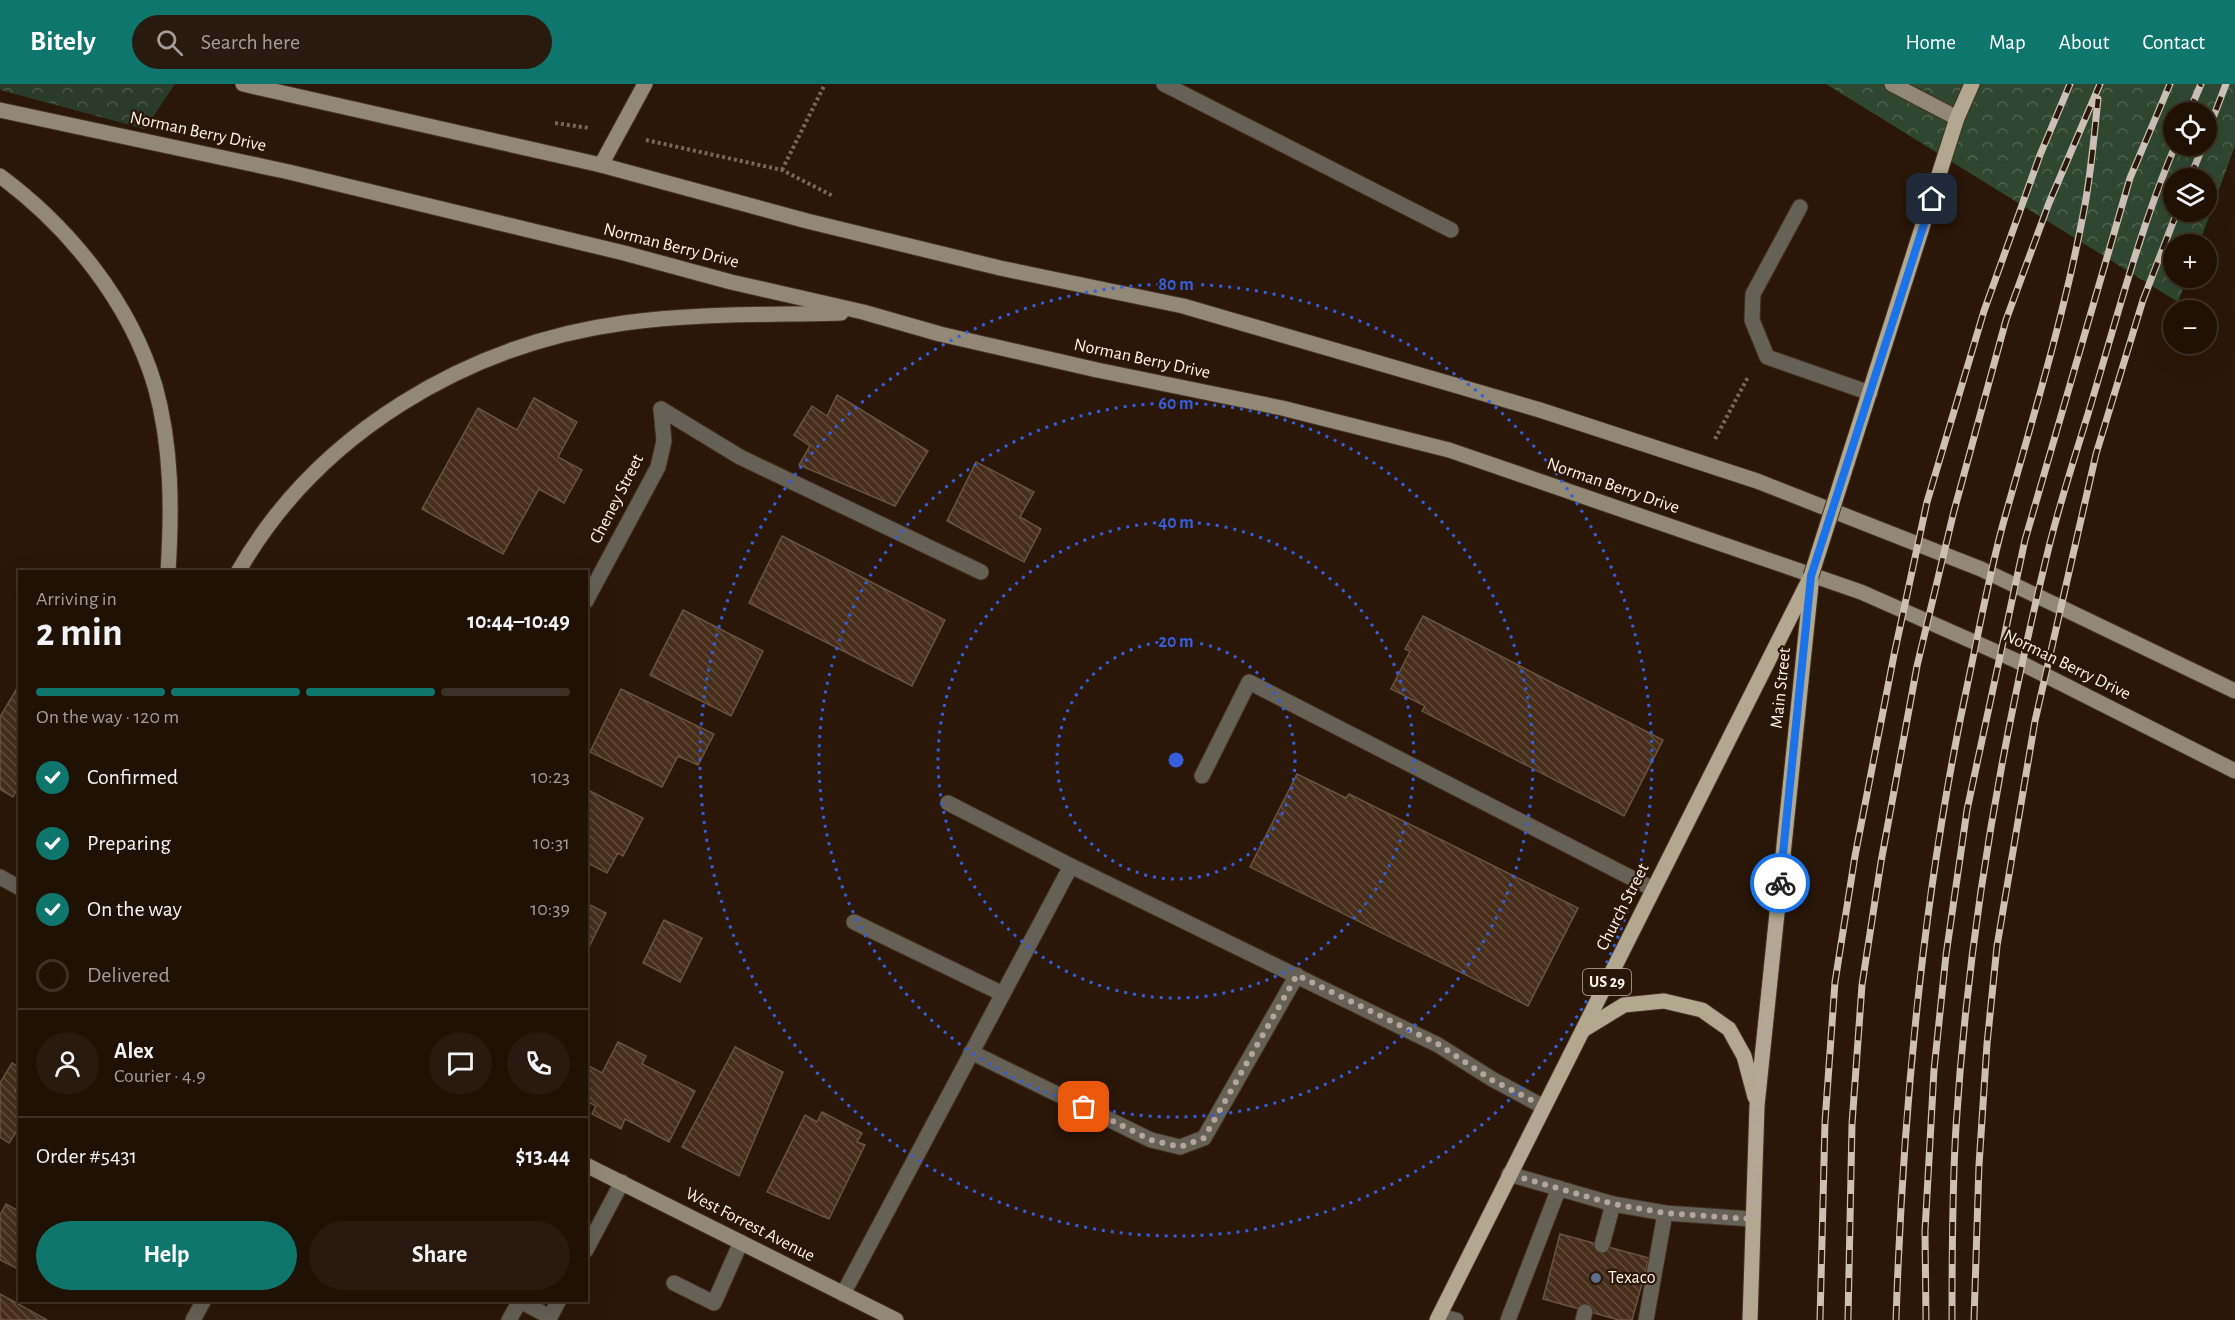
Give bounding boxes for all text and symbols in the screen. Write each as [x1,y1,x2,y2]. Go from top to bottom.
search box [132,15,552,69]
icon: search [153,26,186,59]
text: Bitely [30,28,96,56]
text: Search here [201,31,300,53]
text: Home [1905,32,1956,53]
text: Map [1989,32,2026,53]
text: About [2059,32,2109,53]
text: Contact [2142,32,2205,53]
map controls [2163,102,2217,354]
button: locate [2163,102,2217,156]
street label: Norman Berry Drive [128,109,268,155]
button: layers [2163,168,2217,222]
pin [1906,173,1957,224]
icon: home [1915,182,1948,215]
street label: Norman Berry Drive [601,220,741,272]
button: + [2163,234,2217,288]
text: 80 m [1158,276,1194,294]
button: − [2163,300,2217,354]
street label: Norman Berry Drive [1072,336,1212,382]
text: 60 m [1158,395,1194,413]
street label: Cheney Street [587,451,647,547]
street label: Norman Berry Drive [1544,455,1682,517]
text: 40 m [1158,514,1194,532]
text: Arriving in [36,589,117,609]
text: 10:44–10:49 [467,610,570,632]
text: 2 min [36,614,123,653]
street label: Norman Berry Drive [2001,626,2133,704]
text: 20 m [1158,633,1194,651]
street label: Main Street [1768,646,1794,729]
text: On the way · 120 m [36,707,179,727]
centre of rings [1166,750,1186,770]
icon: check [36,761,69,794]
text: Confirmed [87,766,178,788]
text: 10:23 [531,767,570,787]
icon: check [36,827,69,860]
text: Preparing [87,832,171,854]
text: 10:31 [533,833,570,853]
courier [1750,853,1810,913]
street label: Church Street [1593,860,1653,953]
icon: bike [1764,867,1797,900]
icon: check [36,893,69,926]
text: On the way [87,898,182,920]
text: 10:39 [530,899,570,919]
text: Delivered [87,964,170,986]
road number: US 29 [1583,969,1631,995]
button: person [36,1032,99,1095]
button: chat [429,1032,492,1095]
button: phone [507,1032,570,1095]
text: Alex [114,1040,154,1062]
text: Courier · 4.9 [114,1066,206,1086]
pin [1058,1081,1109,1132]
icon: bag [1067,1090,1100,1123]
text: Order #5431 [36,1145,137,1167]
text: $13.44 [516,1145,570,1167]
street label: West Forrest Avenue [682,1185,818,1265]
button: Help [36,1221,297,1290]
button: Share [309,1221,570,1290]
place label: Texaco [1608,1269,1656,1287]
marker: Texaco [1589,1271,1603,1285]

